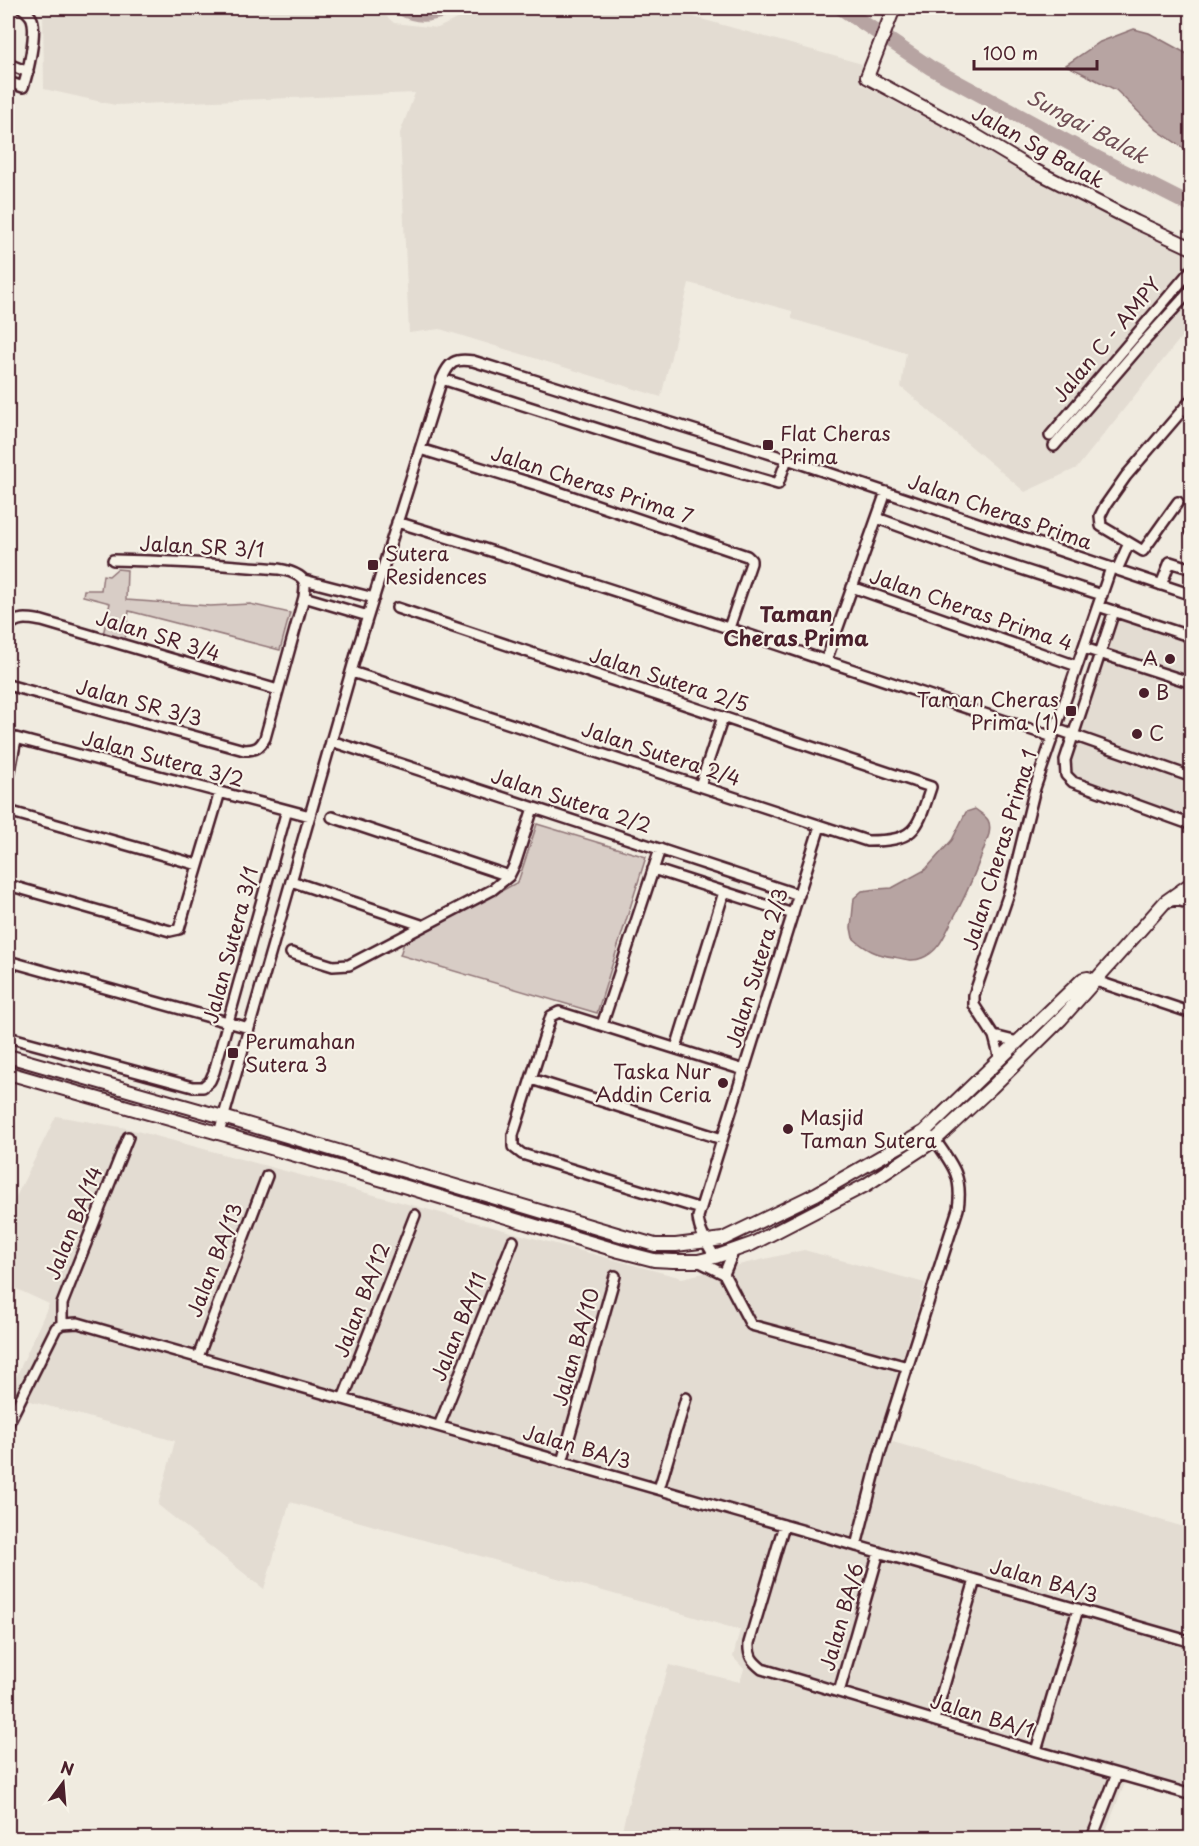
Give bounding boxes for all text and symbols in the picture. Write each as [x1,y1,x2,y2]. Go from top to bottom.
scale bar [974,33,1097,71]
text: 100 m [983,39,1038,66]
water label: Sungai Balak [1022,80,1155,171]
street label: Jalan Sg Balak [967,97,1110,195]
street label: Jalan C - AMPY [1045,270,1168,409]
place label: Flat Cheras Prima [780,418,891,471]
street label: Jalan Cheras Prima 7 [487,437,697,531]
marker: Flat Cheras Prima [761,438,775,452]
street label: Jalan Cheras Prima [904,465,1096,557]
street label: Jalan SR 3/1 [139,528,265,564]
place label: Sutera Residences [385,538,487,591]
marker: Sutera Residences [366,558,380,572]
street label: Jalan Cheras Prima 4 [866,560,1077,658]
district label: Taman Cheras Prima [723,597,869,653]
street label: Jalan SR 3/4 [92,602,224,668]
street label: Jalan Sutera 2/5 [586,639,753,719]
place label: A [1143,643,1158,673]
marker: A [1163,652,1177,666]
street label: Jalan SR 3/3 [73,671,206,733]
place label: B [1156,677,1169,707]
place label: Taman Cheras Prima (1) [917,684,1059,737]
marker: B [1137,686,1151,700]
marker: Taman Cheras Prima (1) [1064,704,1078,718]
street label: Jalan Sutera 2/4 [578,713,745,793]
place label: C [1149,718,1164,748]
street label: Jalan Sutera 3/2 [79,722,247,794]
marker: C [1130,727,1144,741]
street label: Jalan Cheras Prima 1 [954,746,1044,954]
street label: Jalan Sutera 2/2 [487,760,655,840]
street label: Jalan Sutera 3/1 [195,863,265,1027]
street label: Jalan Sutera 2/3 [717,884,795,1052]
place label: Perumahan Sutera 3 [245,1026,356,1079]
marker: Perumahan Sutera 3 [226,1046,240,1060]
place label: Taska Nur Addin Ceria [595,1056,712,1109]
marker: Taska Nur Addin Ceria [716,1076,730,1090]
place label: Masjid Taman Sutera [800,1102,937,1155]
marker: Masjid Taman Sutera [781,1122,795,1136]
street label: Jalan BA/14 [37,1161,110,1284]
street label: Jalan BA/13 [179,1198,250,1321]
street label: Jalan BA/12 [325,1238,397,1362]
street label: Jalan BA/11 [423,1268,493,1385]
street label: Jalan BA/10 [544,1284,606,1409]
street label: Jalan BA/3 [520,1416,635,1476]
street label: Jalan BA/3 [987,1550,1102,1610]
street label: Jalan BA/6 [811,1559,871,1674]
street label: Jalan BA/1 [927,1685,1038,1745]
north arrow [33,1753,93,1813]
text: N [58,1754,77,1781]

